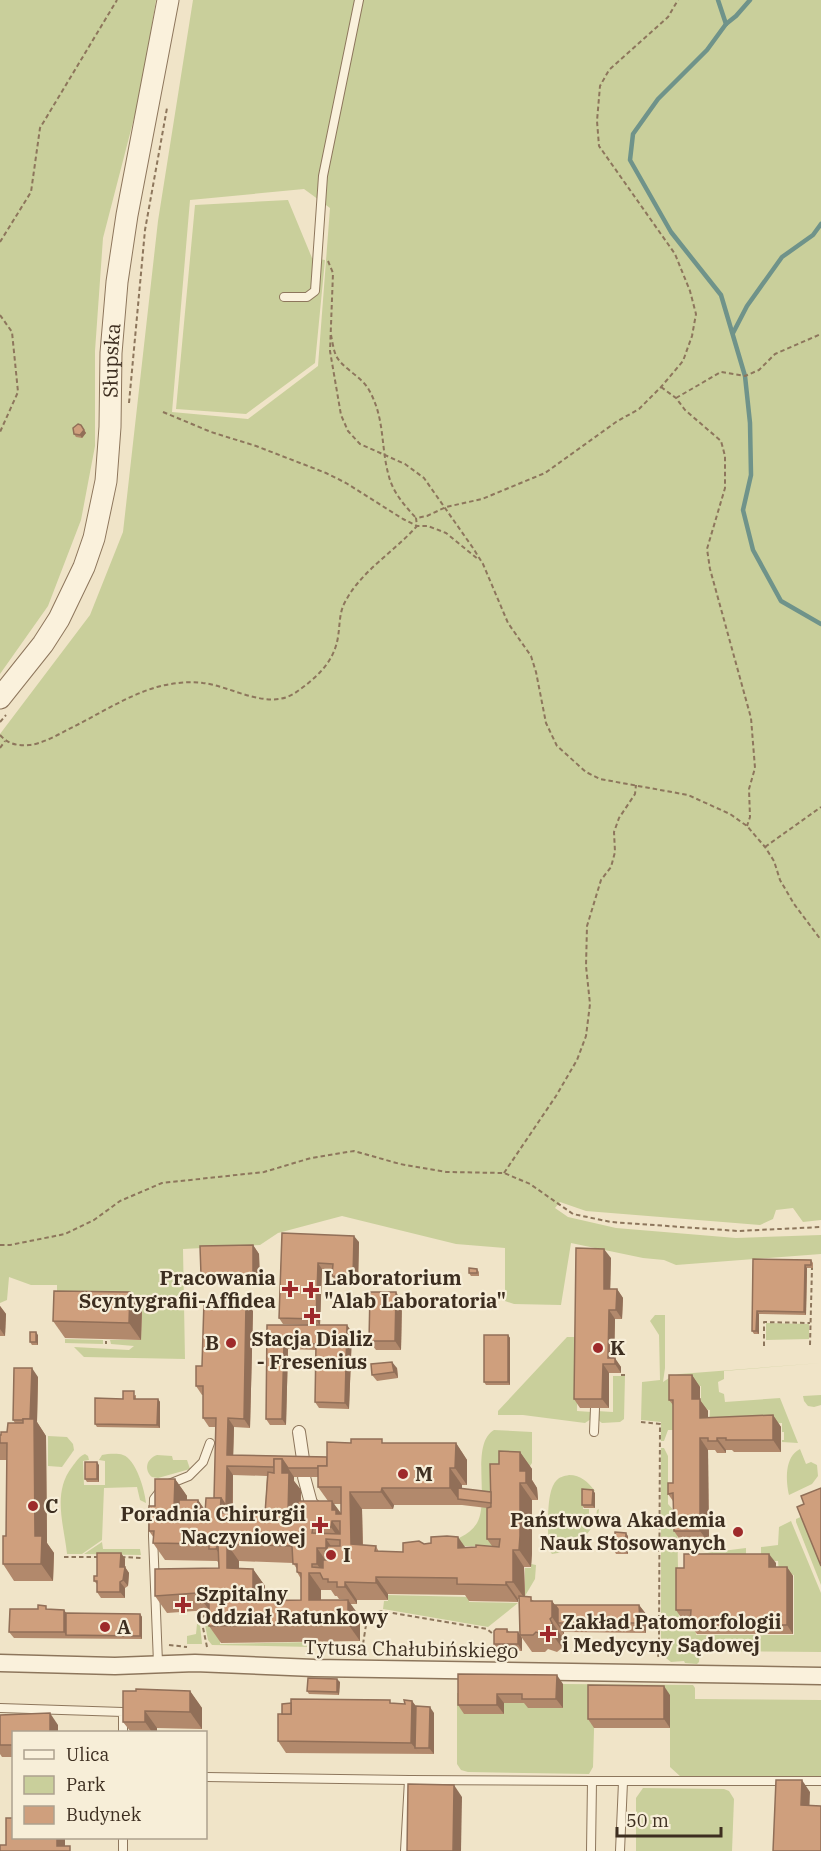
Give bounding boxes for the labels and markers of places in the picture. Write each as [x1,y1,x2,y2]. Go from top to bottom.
place label: Pracowania Scyntygrafii-Affidea [79,1264,276,1314]
place label: Laboratorium "Alab Laboratoria" [324,1264,506,1314]
marker: Pracowania Scyntygrafii-Affidea [281,1280,299,1298]
marker: Laboratorium "Alab Laboratoria" [302,1281,320,1299]
marker: Stacja Dializ - Fresenius [303,1307,321,1325]
place label: Stacja Dializ - Fresenius [251,1325,373,1375]
place label: B [205,1329,219,1356]
place label: K [610,1334,626,1361]
marker: B [224,1336,238,1350]
marker: K [591,1341,605,1355]
place label: M [415,1460,433,1487]
marker: M [396,1467,410,1481]
place label: C [45,1492,58,1519]
marker: C [26,1499,40,1513]
place label: Poradnia Chirurgii Naczyniowej [121,1500,306,1550]
place label: Państwowa Akademia Nauk Stosowanych [510,1506,726,1556]
marker: Poradnia Chirurgii Naczyniowej [311,1516,329,1534]
marker: Państwowa Akademia Nauk Stosowanych [731,1525,745,1539]
place label: I [343,1541,351,1568]
marker: I [324,1548,338,1562]
place label: Szpitalny Oddział Ratunkowy [196,1580,389,1630]
marker: Szpitalny Oddział Ratunkowy [174,1596,192,1614]
place label: Zakład Patomorfologii i Medycyny Sądowej [562,1608,782,1658]
place label: A [117,1613,131,1640]
marker: A [98,1620,112,1634]
marker: Zakład Patomorfologii i Medycyny Sądowej [539,1625,557,1643]

